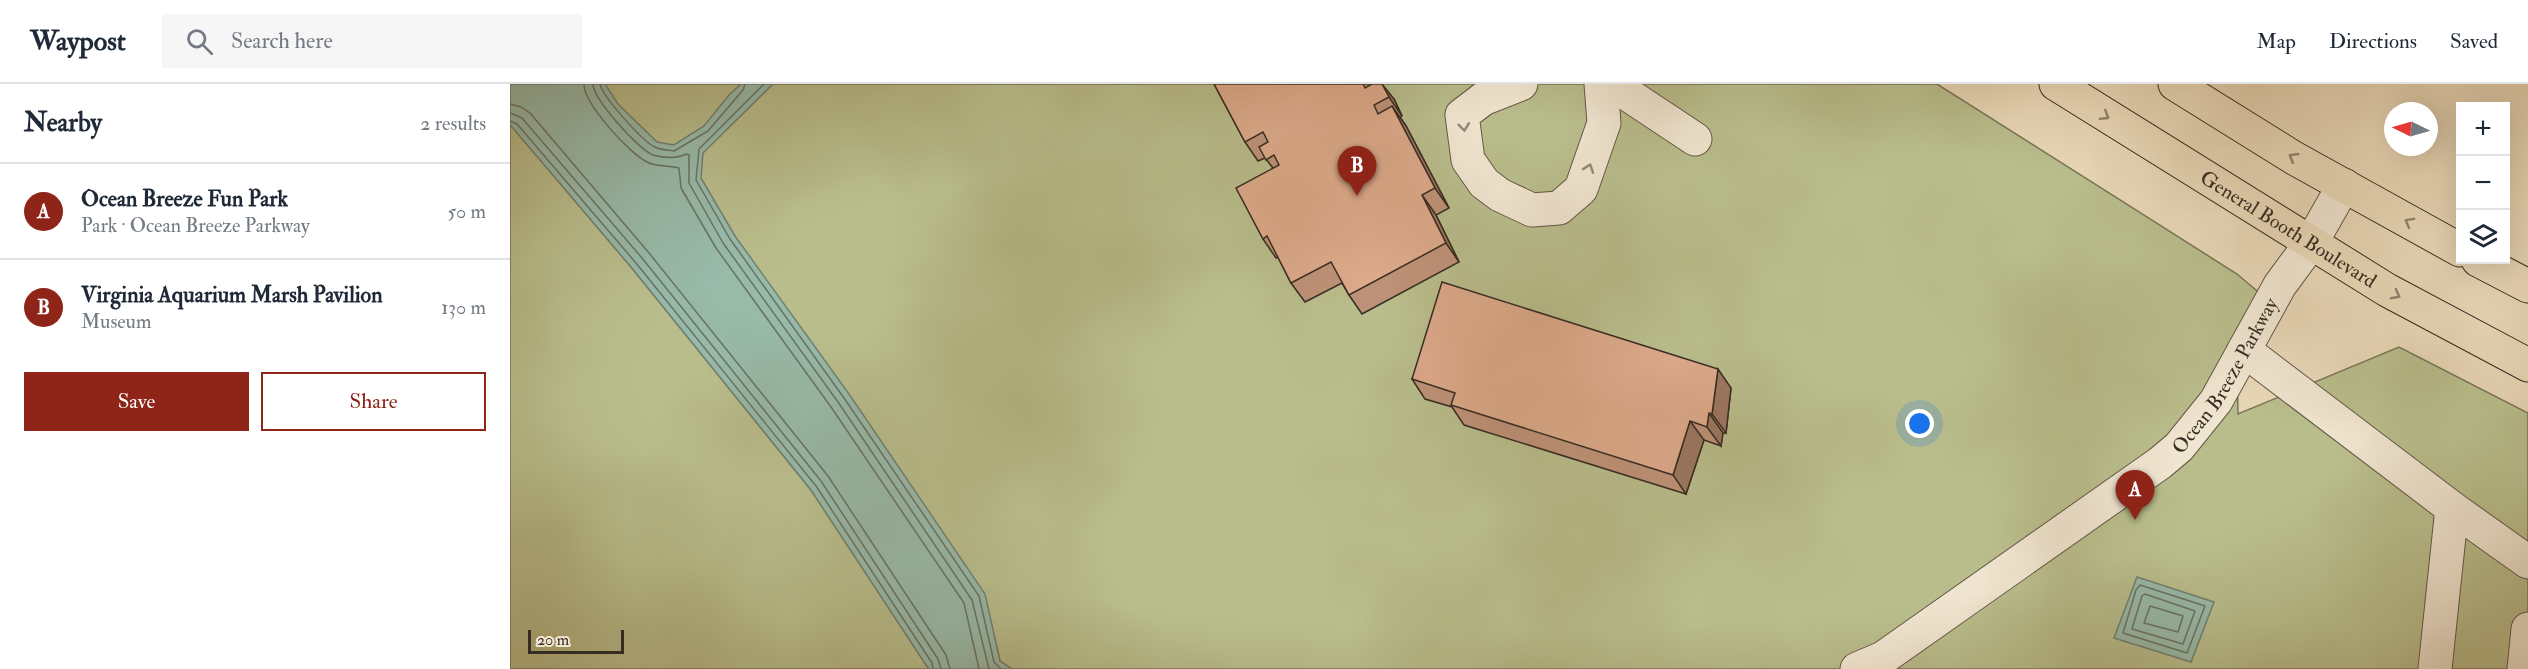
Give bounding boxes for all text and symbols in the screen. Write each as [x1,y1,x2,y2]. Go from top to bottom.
search box [162,14,582,68]
text: Waypost [30,24,126,59]
icon: search [183,25,216,58]
text: Search here [231,27,333,55]
text: Map [2256,28,2296,55]
text: Directions [2329,28,2417,55]
text: Saved [2450,28,2498,55]
north arrow [2384,102,2438,156]
map controls [2456,102,2510,264]
button: + [2456,102,2510,156]
text: Nearby [24,107,102,139]
one-way arrow [2099,108,2109,120]
text: 2 results [420,111,486,136]
one-way arrow [1457,123,1469,132]
pin: B [1338,147,1376,196]
one-way arrow [2289,153,2299,164]
button: − [2456,156,2510,210]
one-way arrow [1581,163,1594,174]
street label: General Booth Boulevard [2196,165,2382,293]
text: Ocean Breeze Fun Park [81,185,288,213]
text: A [37,199,50,224]
text: 50 m [447,199,486,224]
button: layers [2456,210,2510,264]
text: Park · Ocean Breeze Parkway [81,213,310,238]
one-way arrow [2405,217,2415,229]
text: Virginia Aquarium Marsh Pavilion [81,281,383,309]
one-way arrow [2390,288,2401,299]
street label: Ocean Breeze Parkway [2166,292,2284,459]
text: B [37,295,50,320]
text: 130 m [441,295,486,320]
text: Museum [81,309,151,334]
button: Save [24,372,249,431]
button: Share [261,372,486,431]
your location [1905,409,1934,438]
pin: A [2116,470,2154,520]
scale bar [528,627,624,654]
text: 20 m [537,630,569,650]

